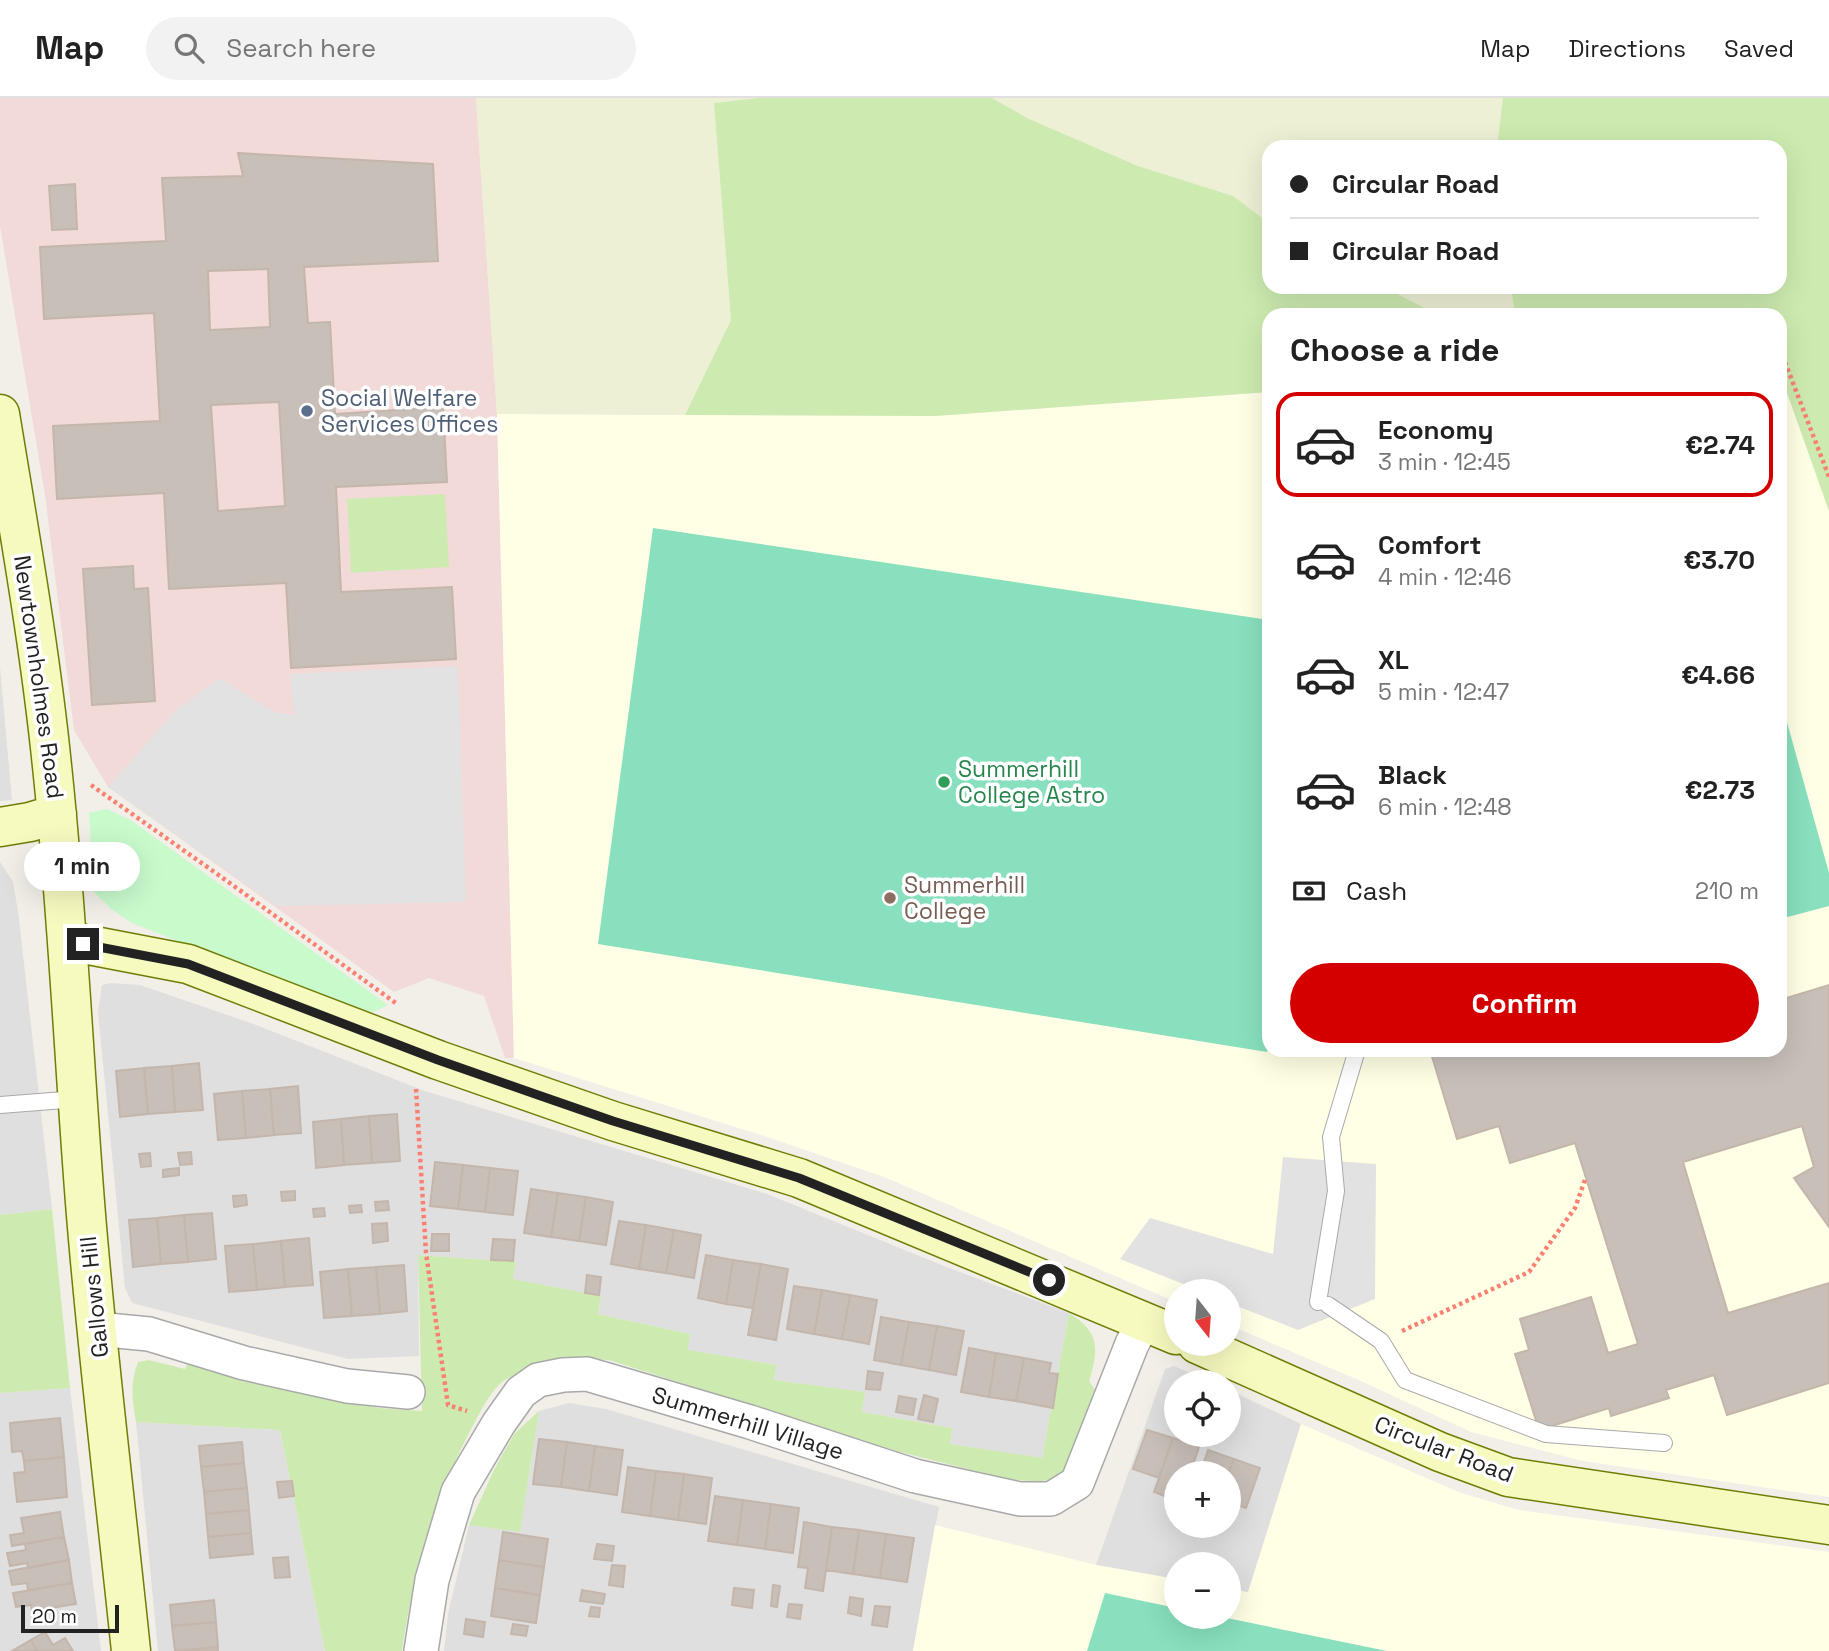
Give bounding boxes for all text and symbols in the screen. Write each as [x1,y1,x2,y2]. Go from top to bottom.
search box [146,17,636,80]
text: Map [35,27,104,69]
icon: search [170,29,208,67]
text: Search here [226,31,376,65]
text: Map [1480,33,1530,64]
text: Directions [1568,33,1686,64]
text: Saved [1724,33,1794,64]
text: Circular Road [1332,167,1499,201]
text: Circular Road [1332,234,1499,268]
text: Choose a ride [1290,330,1500,370]
place label: Social Welfare Services Offices [321,383,498,439]
marker: Social Welfare Services Offices [299,403,315,419]
icon: car [1294,413,1357,476]
text: Economy [1378,413,1494,447]
text: €2.74 [1685,428,1755,462]
text: 3 min · 12:45 [1378,447,1511,477]
icon: car [1294,528,1357,591]
text: Comfort [1378,528,1481,562]
text: €3.70 [1684,543,1755,577]
street label: Newtownholmes Road [7,553,71,801]
text: 4 min · 12:46 [1378,562,1512,592]
icon: car [1294,643,1357,706]
text: XL [1378,643,1409,677]
text: €4.66 [1681,658,1755,692]
text: 5 min · 12:47 [1378,677,1509,707]
place label: Summerhill College Astro [958,754,1105,810]
icon: car [1294,758,1357,821]
text: Black [1378,758,1447,792]
text: €2.73 [1685,773,1755,807]
marker: Summerhill College Astro [936,774,952,790]
text: 6 min · 12:48 [1378,792,1512,822]
callout: 1 min [25,842,141,892]
text: 1 min [54,851,110,881]
place label: Summerhill College [904,870,1025,926]
icon: cash [1290,872,1328,910]
text: Cash [1346,874,1407,908]
text: 210 m [1695,876,1759,906]
marker: Summerhill College [882,890,898,906]
route end [67,928,99,960]
button: Confirm [1290,963,1759,1043]
street label: Gallows Hill [73,1235,115,1359]
route start [1033,1264,1065,1296]
north arrow [1164,1279,1241,1356]
map controls [1164,1279,1241,1629]
button: locate [1164,1370,1241,1447]
street label: Summerhill Village [648,1380,848,1466]
street label: Circular Road [1370,1409,1518,1489]
button: + [1164,1461,1241,1538]
button: − [1164,1552,1241,1629]
scale bar [21,1602,119,1634]
text: 20 m [32,1604,77,1629]

